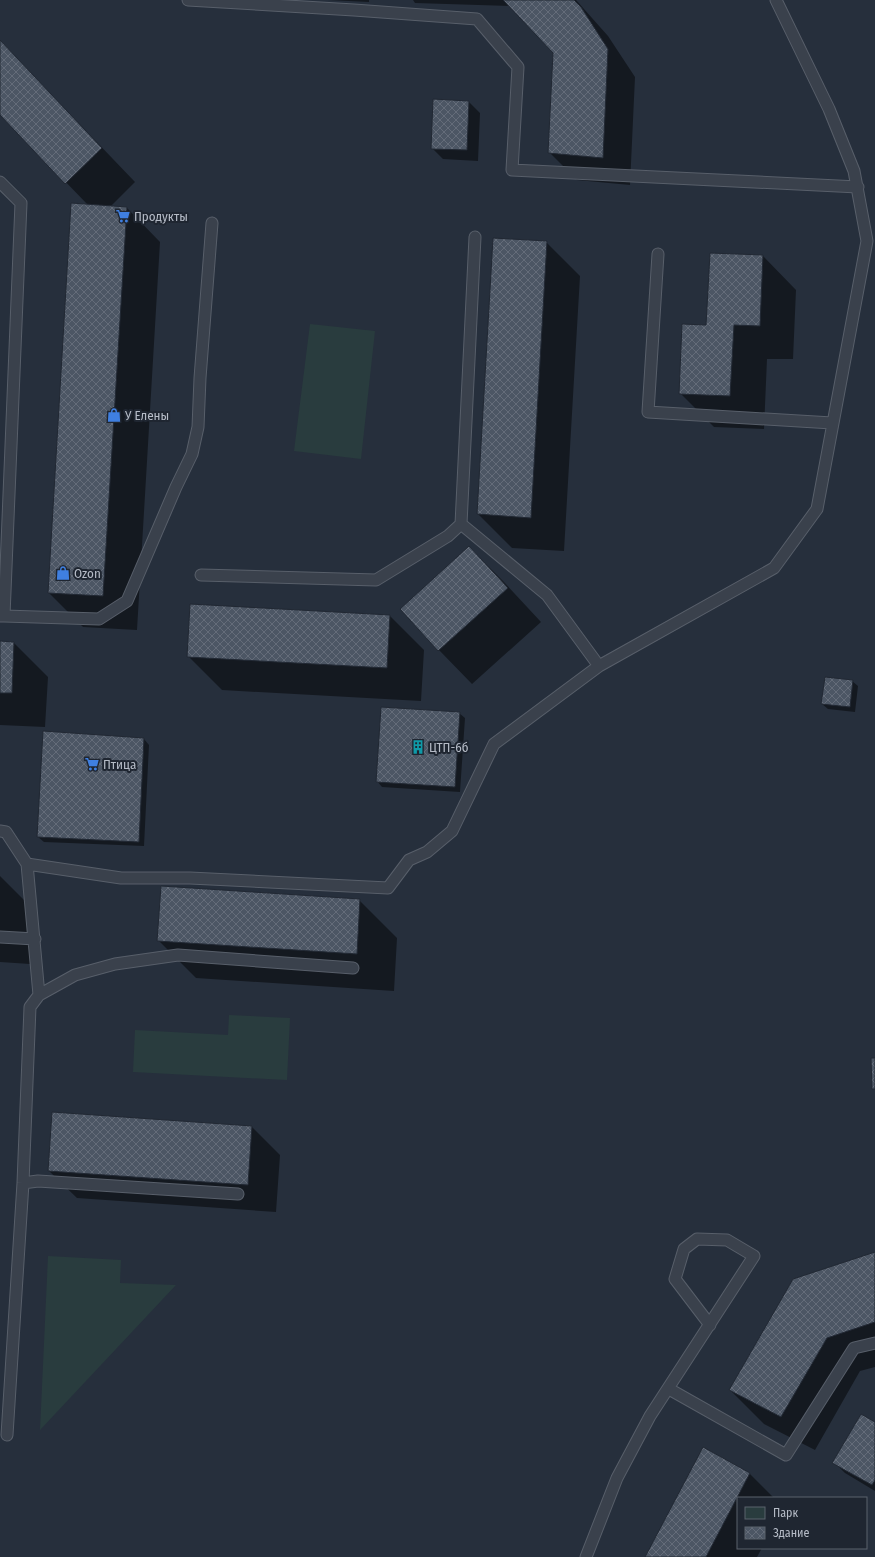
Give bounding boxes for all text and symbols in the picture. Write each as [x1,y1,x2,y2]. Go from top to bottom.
supermarket icon: Продукты [115,208,131,224]
place label: Продукты [134,209,188,224]
shop icon: У Елены [106,407,122,423]
place label: У Елены [124,408,169,423]
shop icon: Ozon [55,565,71,581]
place label: Ozon [74,566,101,581]
building icon: ЦТП-6б [410,739,426,755]
place label: ЦТП-6б [429,740,469,755]
supermarket icon: Птица [84,756,100,772]
place label: Птица [103,757,136,772]
legend [737,1497,867,1549]
text: Парк [773,1506,799,1520]
text: Здание [773,1526,809,1540]

